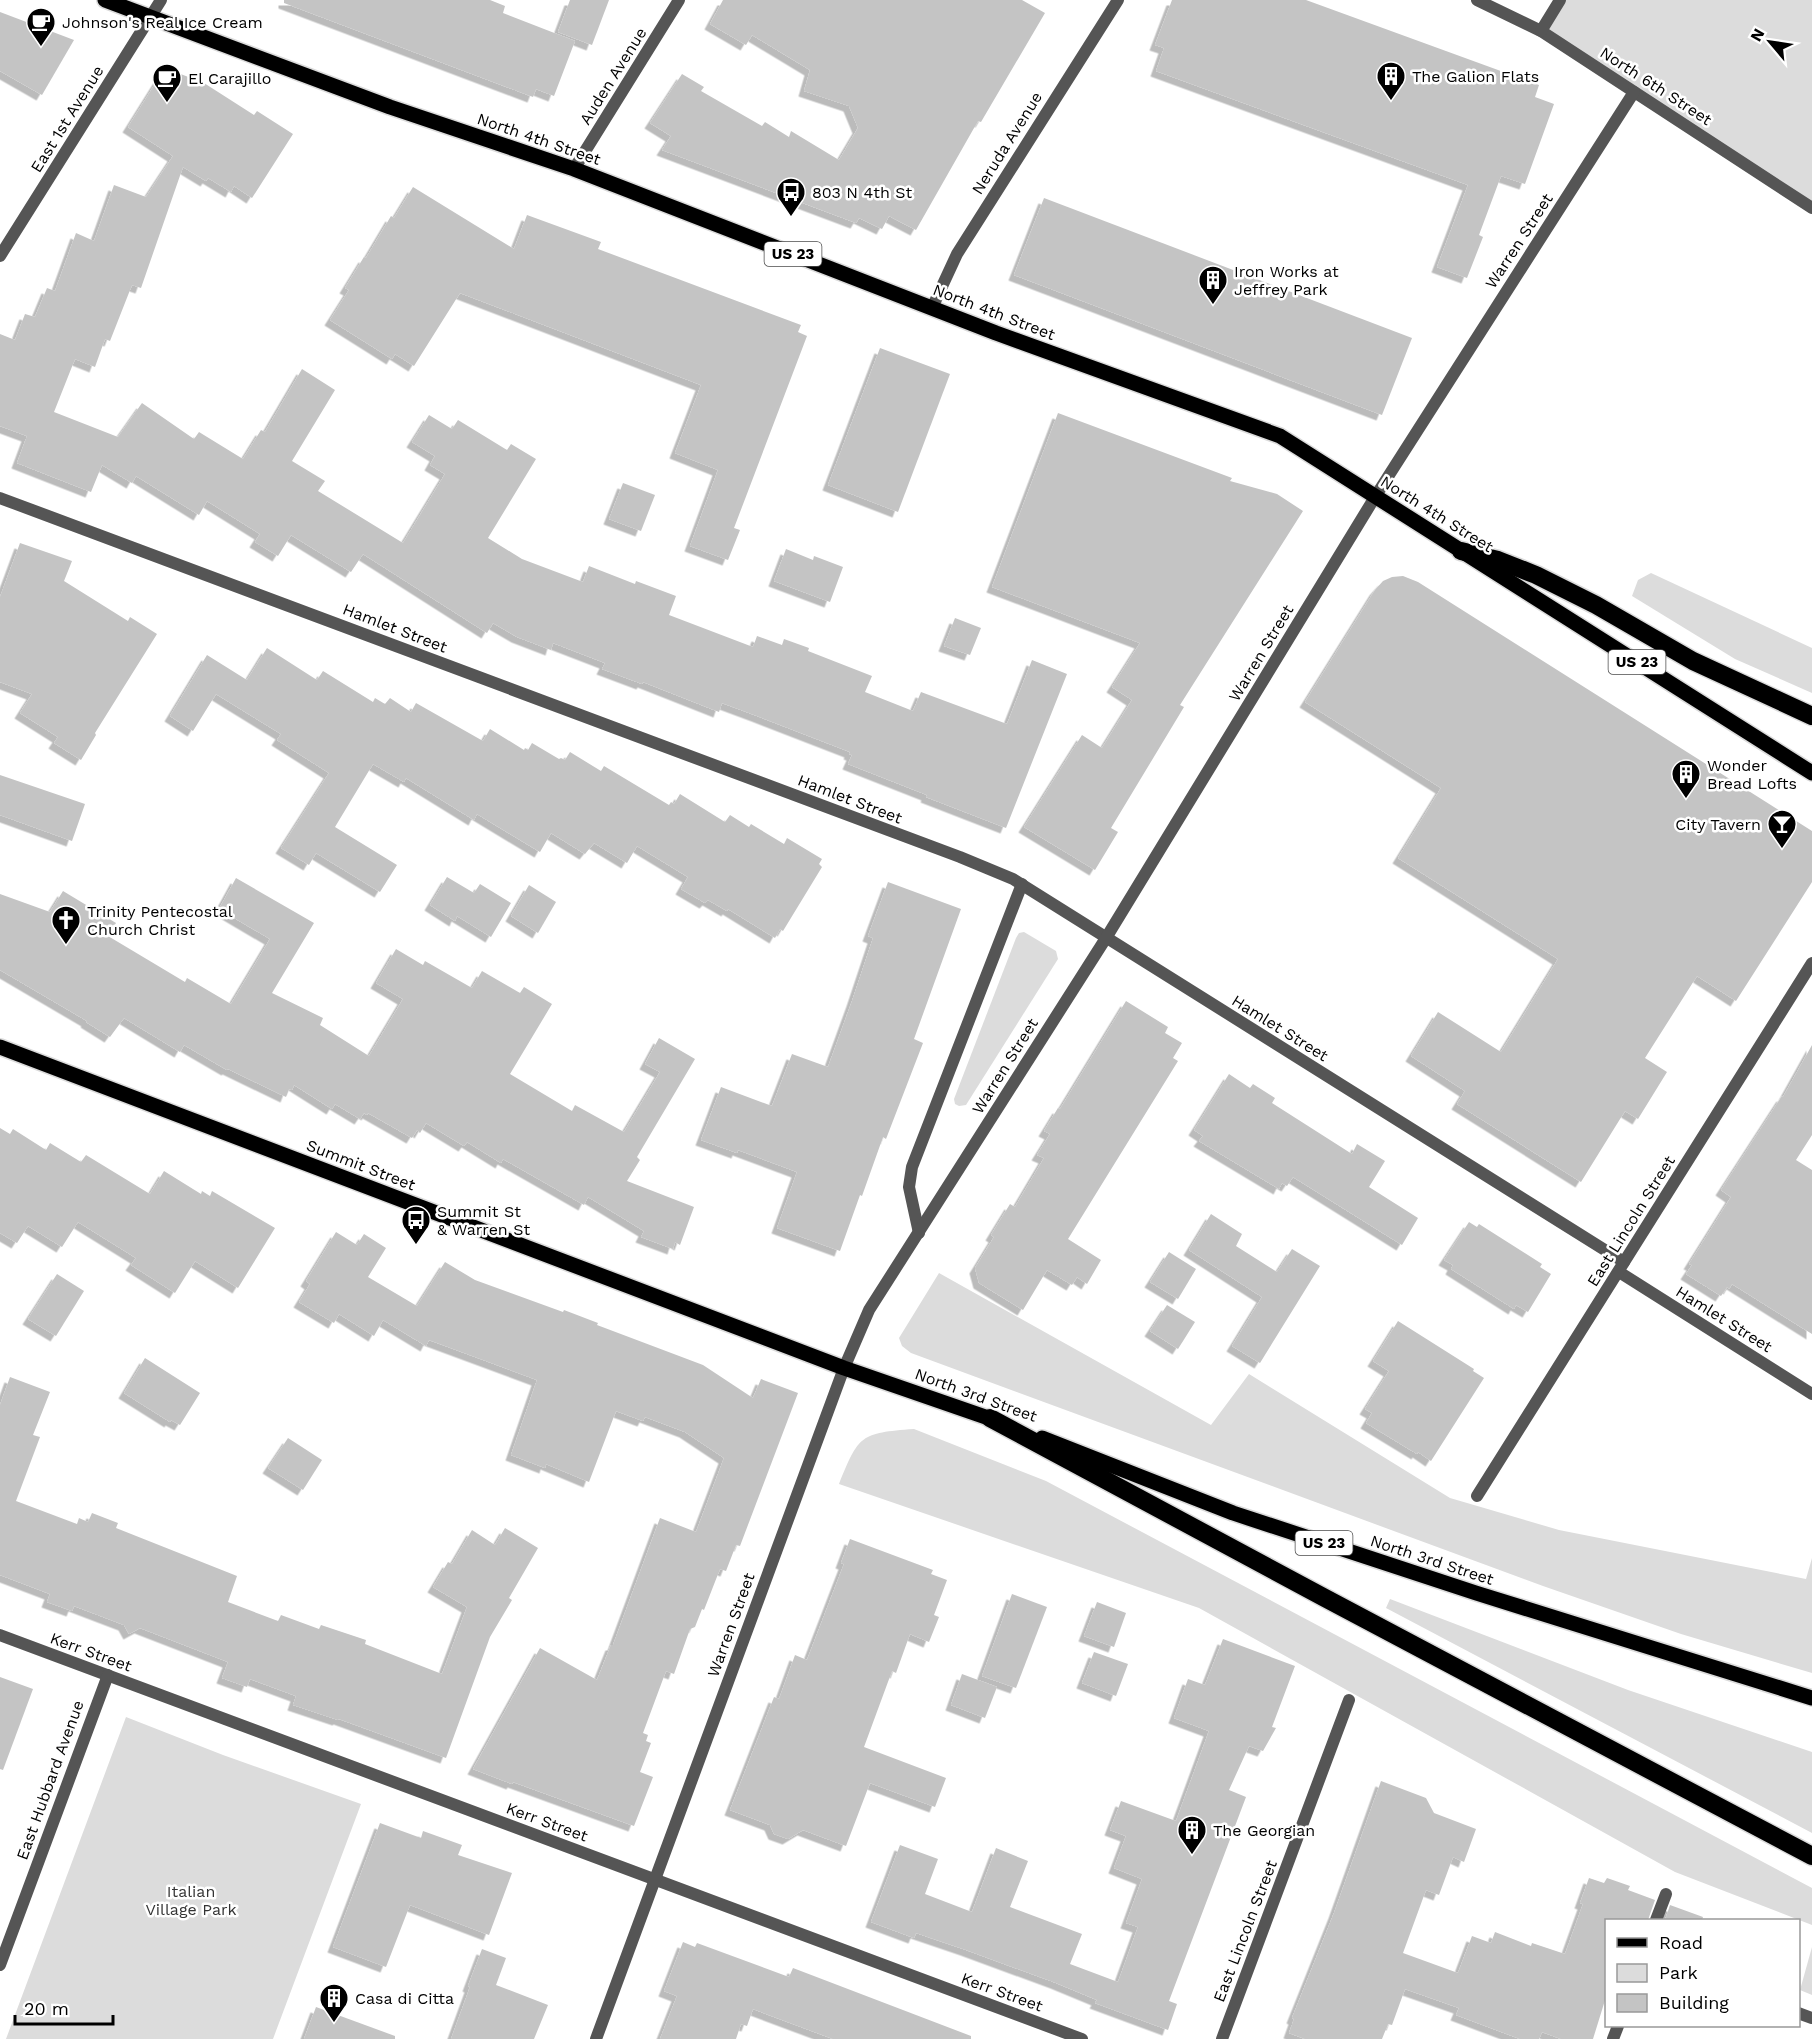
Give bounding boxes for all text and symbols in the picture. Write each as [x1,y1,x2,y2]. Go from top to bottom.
cafe icon: Johnson's Real Ice Cream [25,6,57,48]
north arrow [1740,12,1800,72]
place label: Johnson's Real Ice Cream [62,13,263,32]
street label: Auden Avenue [576,24,650,128]
text: N [1746,25,1769,45]
street label: North 6th Street [1597,43,1716,129]
building icon: The Galion Flats [1375,60,1407,102]
street label: East 1st Avenue [27,62,107,176]
cafe icon: El Carajillo [151,62,183,104]
place label: The Galion Flats [1412,67,1539,86]
place label: El Carajillo [188,69,271,88]
street label: Neruda Avenue [968,88,1046,198]
street label: North 4th Street [475,109,604,169]
bus stop icon: 803 N 4th St [775,176,807,218]
place label: 803 N 4th St [812,183,913,202]
street label: Warren Street [1481,190,1557,292]
road number: US 23 [764,242,822,266]
place label: Iron Works at Jeffrey Park [1234,262,1339,299]
building icon: Iron Works at Jeffrey Park [1197,264,1229,306]
street label: North 4th Street [930,280,1058,344]
street label: North 4th Street [1377,472,1497,556]
street label: Hamlet Street [340,599,450,657]
street label: Warren Street [1225,601,1297,705]
road number: US 23 [1608,650,1666,674]
place label: Wonder Bread Lofts [1707,756,1797,793]
building icon: Wonder Bread Lofts [1670,758,1702,800]
street label: Hamlet Street [795,770,905,828]
bar icon: City Tavern [1766,808,1798,850]
place label: City Tavern [1675,815,1761,834]
place label: Trinity Pentecostal Church Christ [87,902,233,939]
church icon: Trinity Pentecostal Church Christ [50,904,82,946]
street label: Hamlet Street [1228,991,1332,1065]
street label: Warren Street [968,1014,1042,1117]
street label: Summit Street [304,1136,418,1195]
street label: East Lincoln Street [1583,1152,1679,1290]
place label: Summit St & Warren St [437,1202,530,1239]
bus stop icon: Summit St & Warren St [400,1204,432,1246]
street label: Hamlet Street [1672,1282,1776,1356]
street label: North 3rd Street [912,1364,1040,1426]
road number: US 23 [1296,1531,1352,1555]
street label: North 3rd Street [1368,1531,1496,1589]
street label: Warren Street [703,1570,759,1680]
street label: Kerr Street [48,1628,135,1676]
street label: East Hubbard Avenue [12,1698,88,1862]
street label: Kerr Street [504,1798,591,1846]
building icon: The Georgian [1176,1814,1208,1856]
place label: The Georgian [1213,1821,1315,1840]
street label: East Lincoln Street [1209,1857,1281,2005]
park label: Italian Village Park [145,1882,237,1919]
legend [1605,1919,1800,2027]
text: Road [1659,1932,1703,1953]
text: Park [1659,1962,1698,1983]
street label: Kerr Street [959,1968,1046,2016]
building icon: Casa di Citta [318,1982,350,2024]
scale bar [15,1988,112,2026]
place label: Casa di Citta [355,1989,454,2008]
text: Building [1659,1992,1729,2013]
text: 20 m [24,1998,69,2019]

